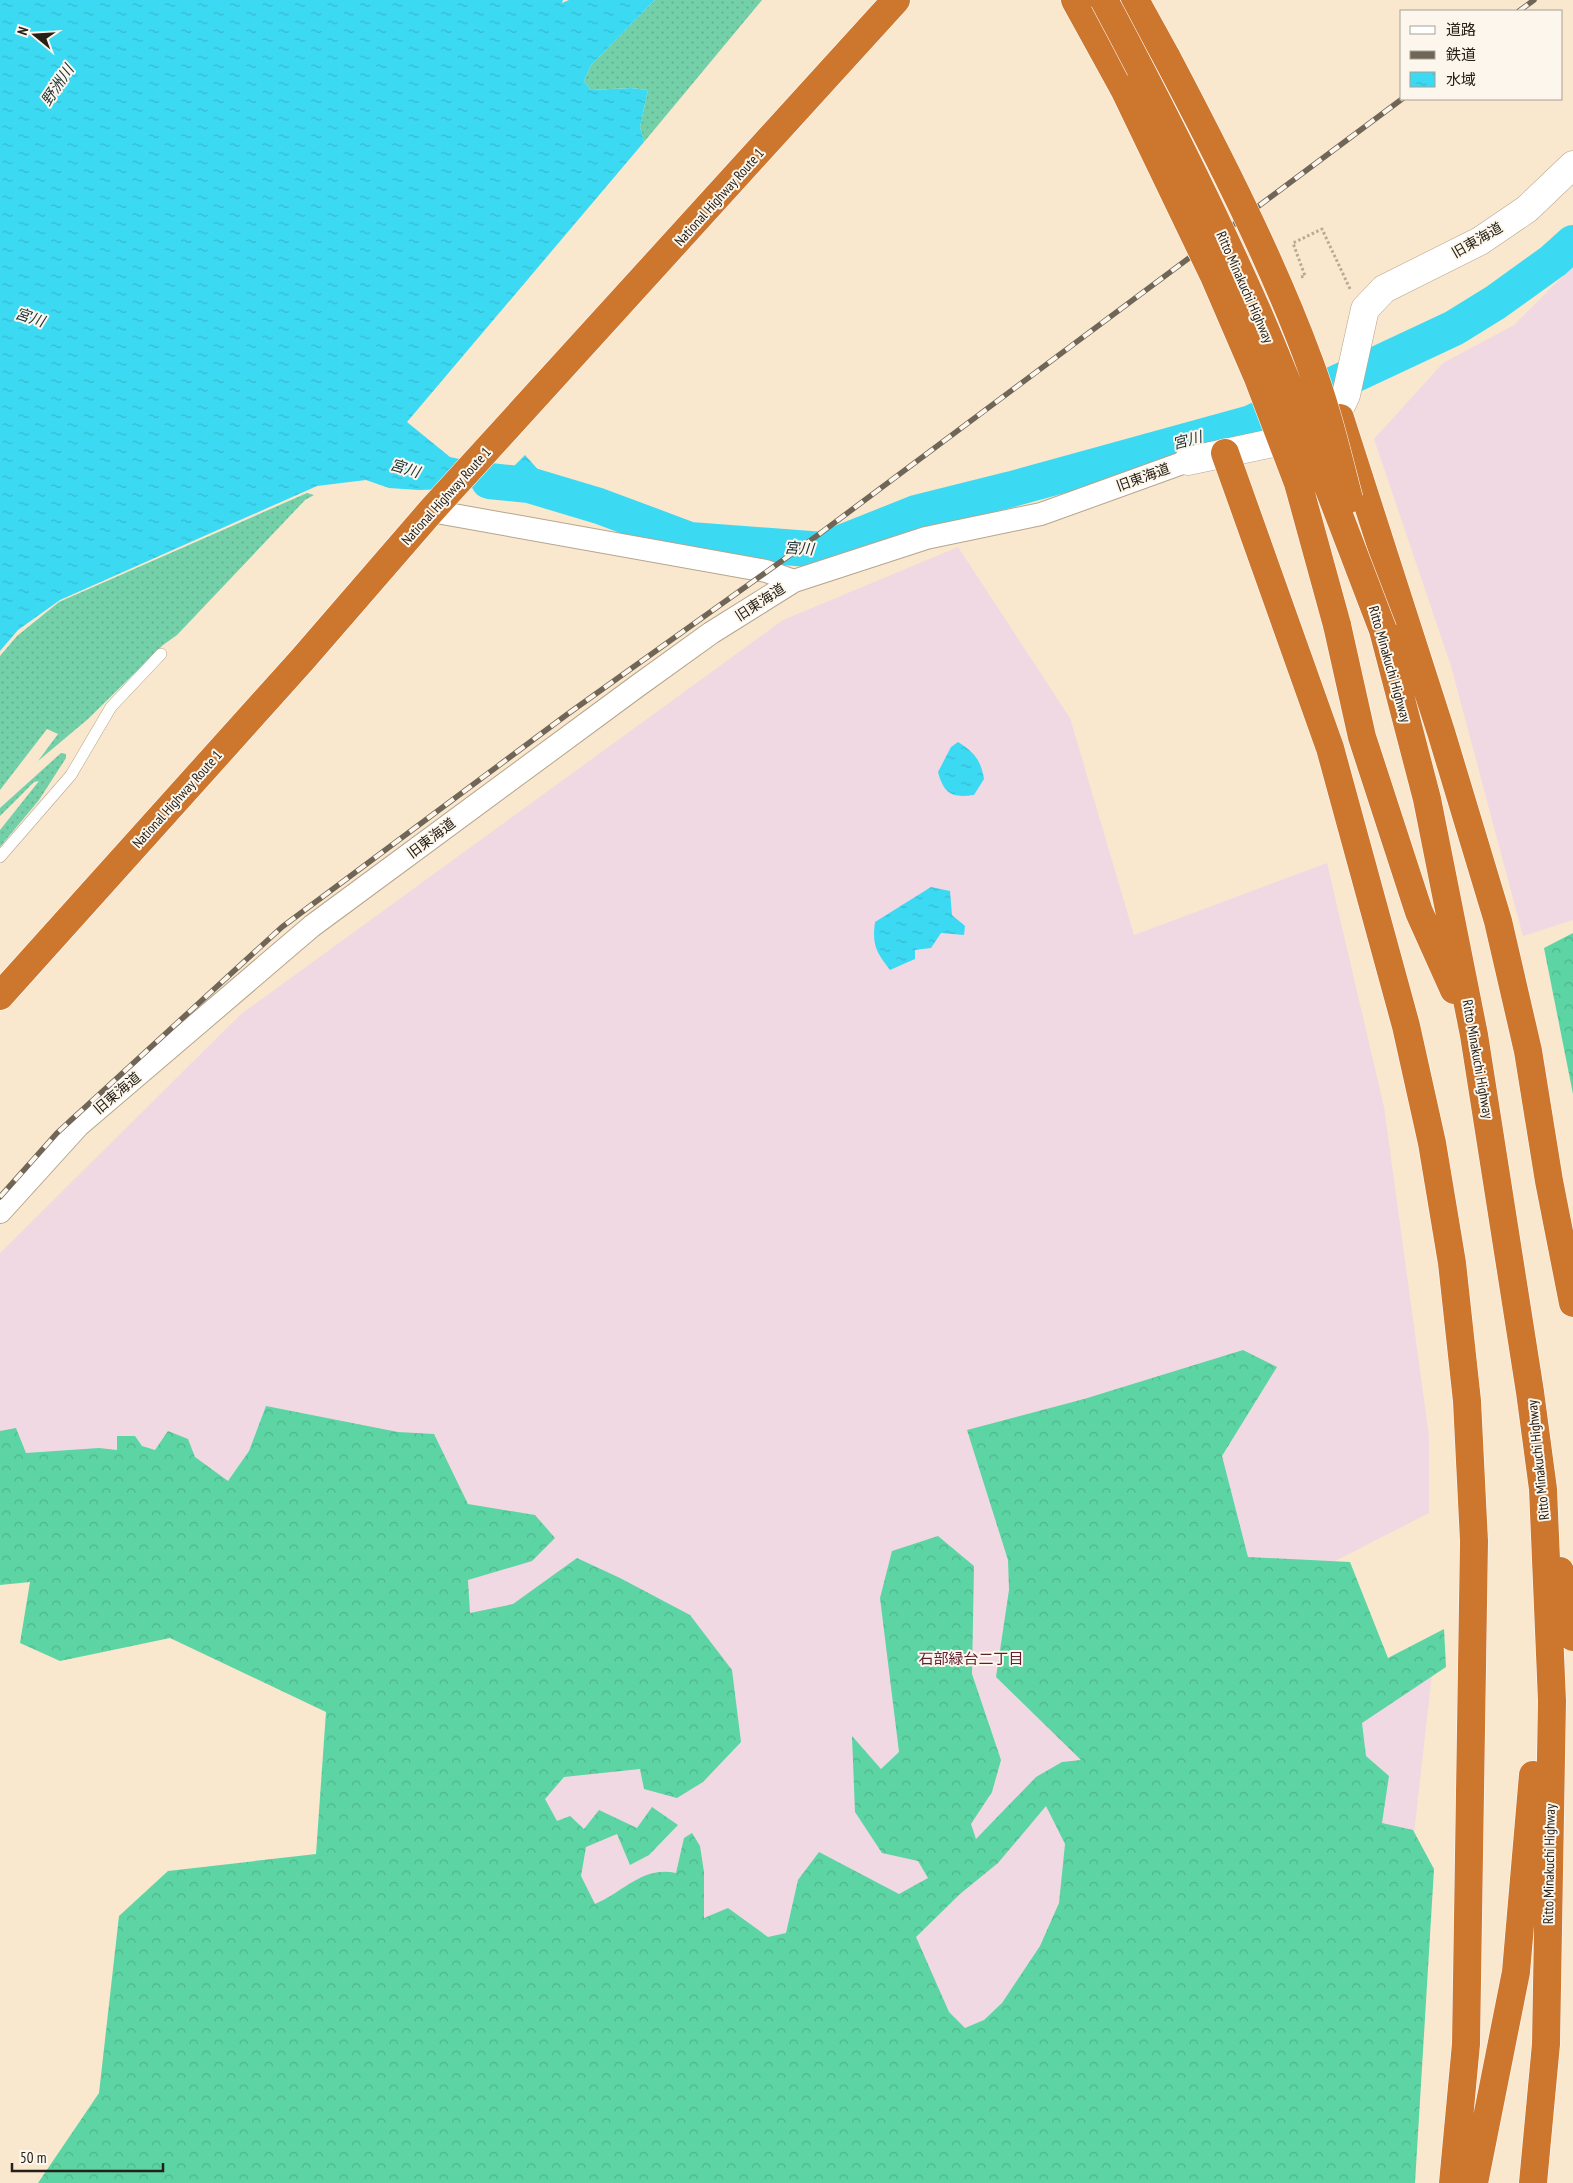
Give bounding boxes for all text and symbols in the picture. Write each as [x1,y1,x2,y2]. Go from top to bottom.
north arrow [10,10,60,60]
legend [1400,10,1563,100]
text: 道路 [1446,20,1476,39]
text: N [13,25,32,37]
text: 鉄道 [1446,45,1476,64]
water label: 野洲川 [37,59,79,109]
text: 水域 [1446,70,1476,89]
street label: National Highway Route 1 [670,144,768,250]
street label: 旧東海道 [1448,218,1506,262]
street label: Ritto Minakuchi Highway [1212,228,1278,346]
water label: 宮川 [13,303,49,331]
water label: 宮川 [1170,426,1206,453]
street label: National Highway Route 1 [397,443,495,549]
water label: 宮川 [388,455,424,482]
street label: 旧東海道 [1114,459,1172,495]
water label: 宮川 [783,537,817,559]
street label: 旧東海道 [732,579,788,625]
street label: Ritto Minakuchi Highway [1365,604,1415,725]
street label: National Highway Route 1 [128,746,226,852]
street label: 旧東海道 [403,814,459,862]
street label: Ritto Minakuchi Highway [1459,998,1497,1121]
street label: 旧東海道 [90,1068,144,1118]
street label: Ritto Minakuchi Highway [1523,1398,1553,1521]
district label: 石部緑台二丁目 [918,1649,1024,1668]
street label: Ritto Minakuchi Highway [1539,1803,1559,1924]
scale bar [12,2140,164,2172]
text: 50 m [20,2148,46,2167]

